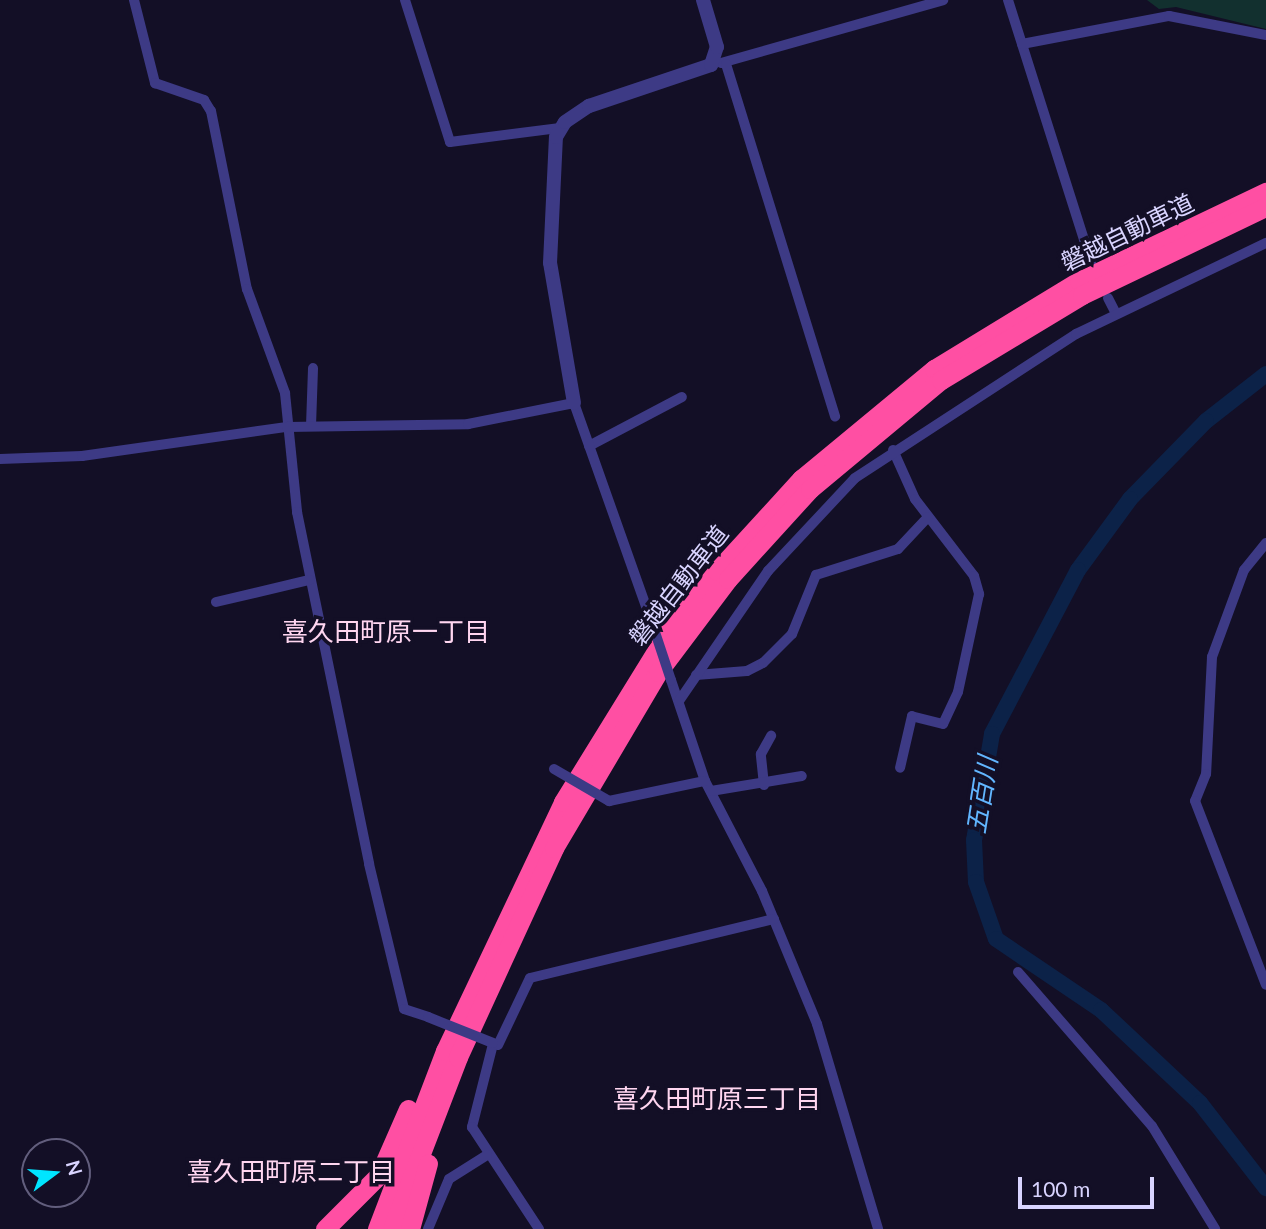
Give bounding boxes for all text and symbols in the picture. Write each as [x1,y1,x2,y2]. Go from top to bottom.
street label: 磐越自動車道 [1056,187,1198,277]
street label: 磐越自動車道 [622,519,734,651]
district label: 喜久田町原一丁目 [282,616,490,648]
water label: 五百川 [960,754,1004,836]
district label: 喜久田町原三丁目 [613,1083,821,1115]
north arrow [21,1138,91,1208]
district label: 喜久田町原二丁目 [187,1156,395,1188]
text: N [62,1157,88,1178]
scale bar [1021,1162,1158,1206]
text: 100 m [1031,1176,1090,1201]

